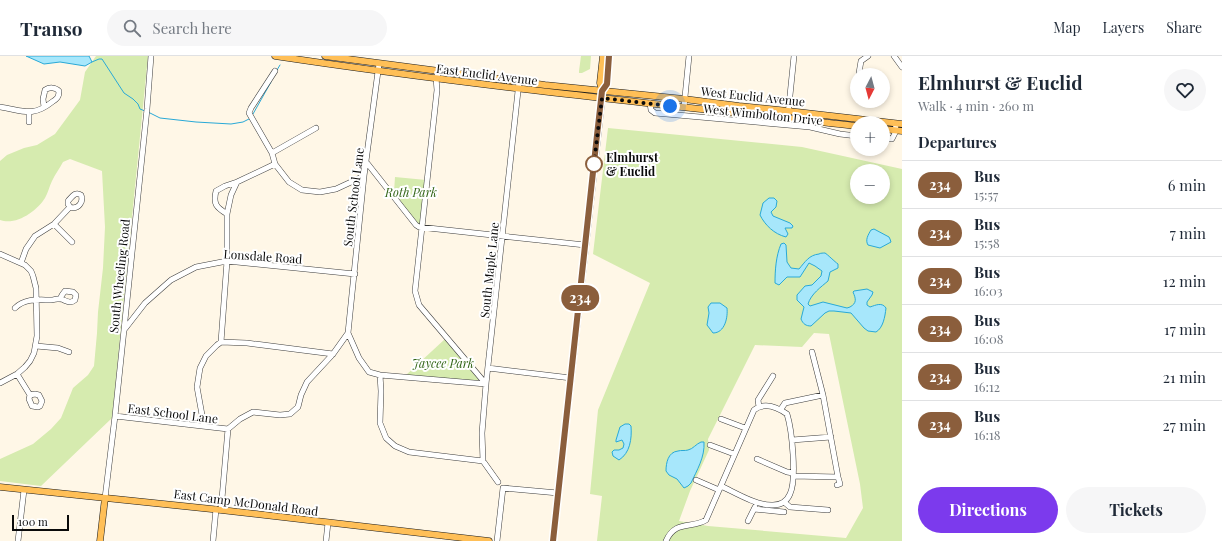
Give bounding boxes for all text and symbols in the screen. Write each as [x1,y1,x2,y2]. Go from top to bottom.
search box [107,10,387,46]
text: Transo [20,15,83,41]
icon: search [121,17,143,39]
text: Search here [153,18,232,38]
text: Map [1053,18,1081,37]
text: Layers [1103,18,1144,37]
text: Share [1166,18,1202,37]
street label: East Euclid Avenue [435,60,539,88]
north arrow [850,68,890,108]
map controls [850,68,890,204]
text: Elmhurst & Euclid [918,69,1083,95]
button: heart [1164,69,1206,111]
street label: West Euclid Avenue [699,82,806,109]
your location [660,96,680,116]
text: Walk · 4 min · 260 m [918,97,1034,114]
street label: West Wimbolton Drive [702,100,823,128]
button: + [850,116,890,156]
text: Departures [918,132,997,152]
street label: South School Lane [339,147,367,247]
place label: Elmhurst & Euclid [606,149,659,179]
marker: Elmhurst & Euclid [585,155,603,173]
button: − [850,164,890,204]
text: Bus [974,166,1000,186]
text: 234 [929,175,951,194]
text: 6 min [1168,175,1206,195]
park label: Roth Park [384,184,437,200]
text: 15:57 [974,186,998,203]
text: Bus [974,214,1000,234]
street label: South Wheeling Road [105,218,133,334]
street label: South Maple Lane [476,221,502,319]
text: 234 [929,223,951,242]
text: 7 min [1170,223,1206,243]
text: 15:58 [974,234,1000,251]
street label: Lonsdale Road [223,245,303,267]
text: Bus [974,262,1000,282]
text: 234 [929,271,951,290]
text: 12 min [1163,271,1206,291]
text: 16:03 [974,282,1003,299]
line badge: 234 [557,285,603,311]
text: 234 [569,288,591,307]
text: Bus [974,310,1000,330]
text: 234 [929,319,951,338]
text: 17 min [1164,319,1206,339]
text: 16:08 [974,330,1004,347]
park label: Jaycee Park [412,355,474,371]
text: Bus [974,358,1000,378]
text: 234 [929,367,951,386]
text: 21 min [1163,367,1206,387]
text: 16:12 [974,378,1000,395]
street label: East School Lane [127,400,219,426]
text: Bus [974,406,1000,426]
text: 234 [929,415,951,434]
text: 27 min [1162,415,1206,435]
text: 16:18 [974,426,1001,443]
street label: East Camp McDonald Road [173,485,319,519]
button: Directions [918,487,1058,533]
button: Tickets [1066,487,1206,533]
scale bar [12,513,69,532]
text: 100 m [18,514,48,529]

